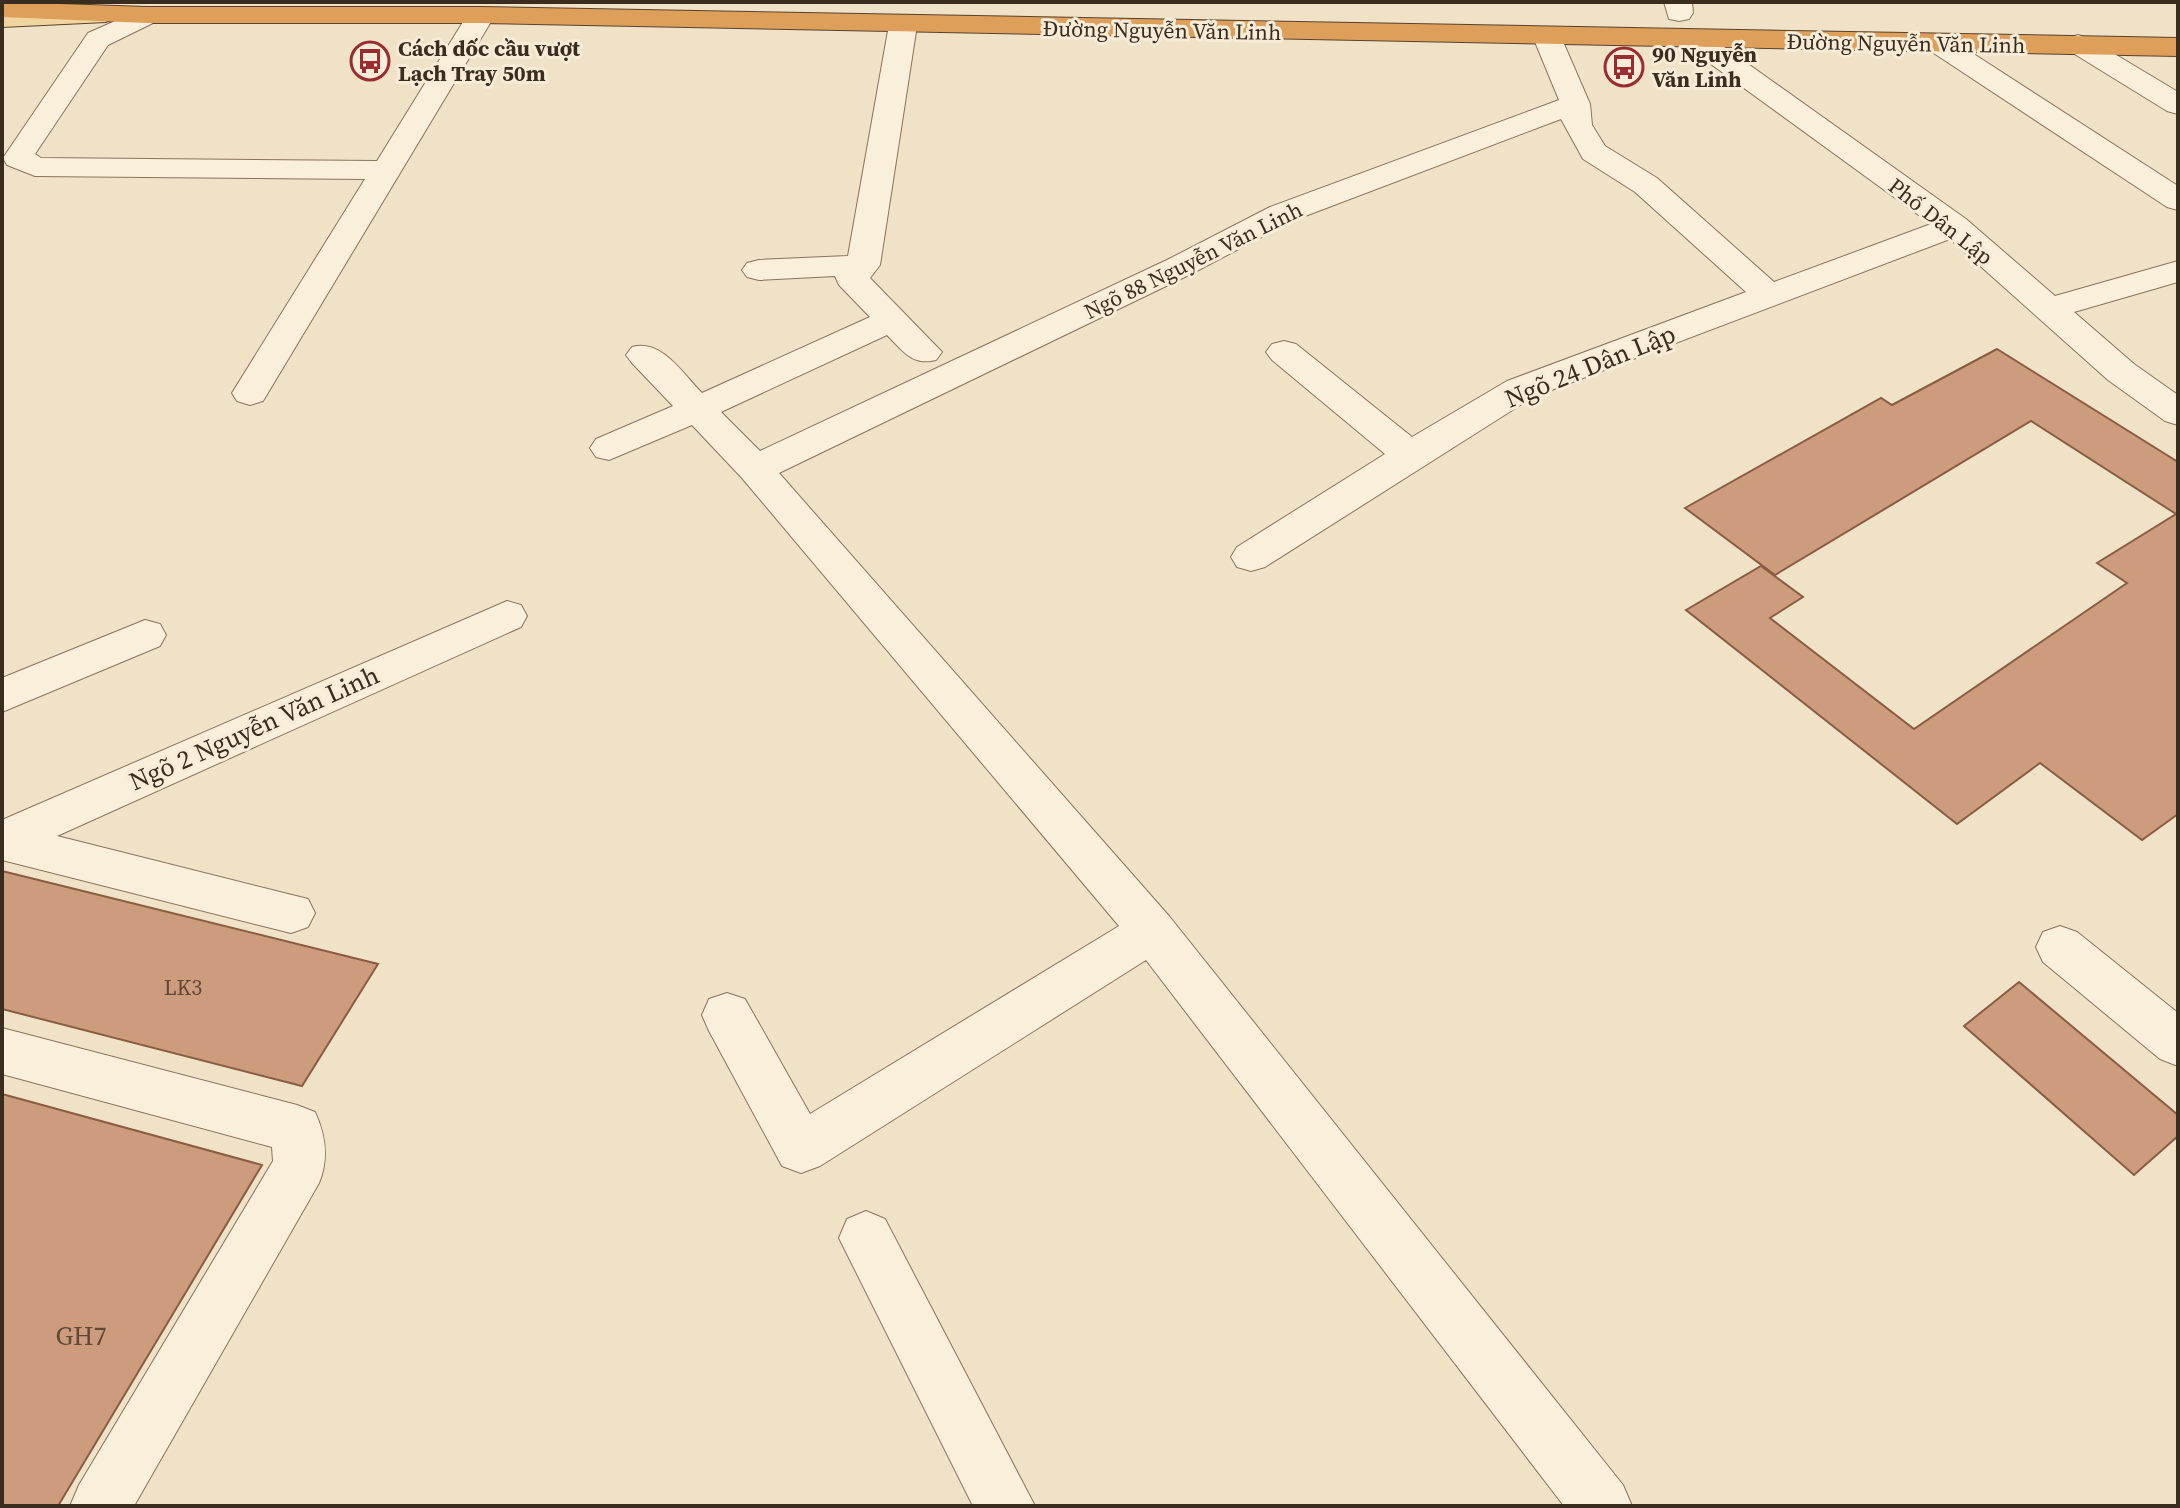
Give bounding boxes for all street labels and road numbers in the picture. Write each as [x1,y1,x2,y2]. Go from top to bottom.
street label: Đường Nguyễn Văn Linh [1042,13,1282,47]
street label: Đường Nguyễn Văn Linh [1786,26,2026,60]
street label: Phố Dân Lập [1882,171,2000,271]
street label: Ngõ 88 Nguyễn Văn Linh [1079,194,1307,326]
street label: Ngõ 24 Dân Lập [1499,315,1681,417]
street label: Ngõ 2 Nguyễn Văn Linh [123,657,385,799]

